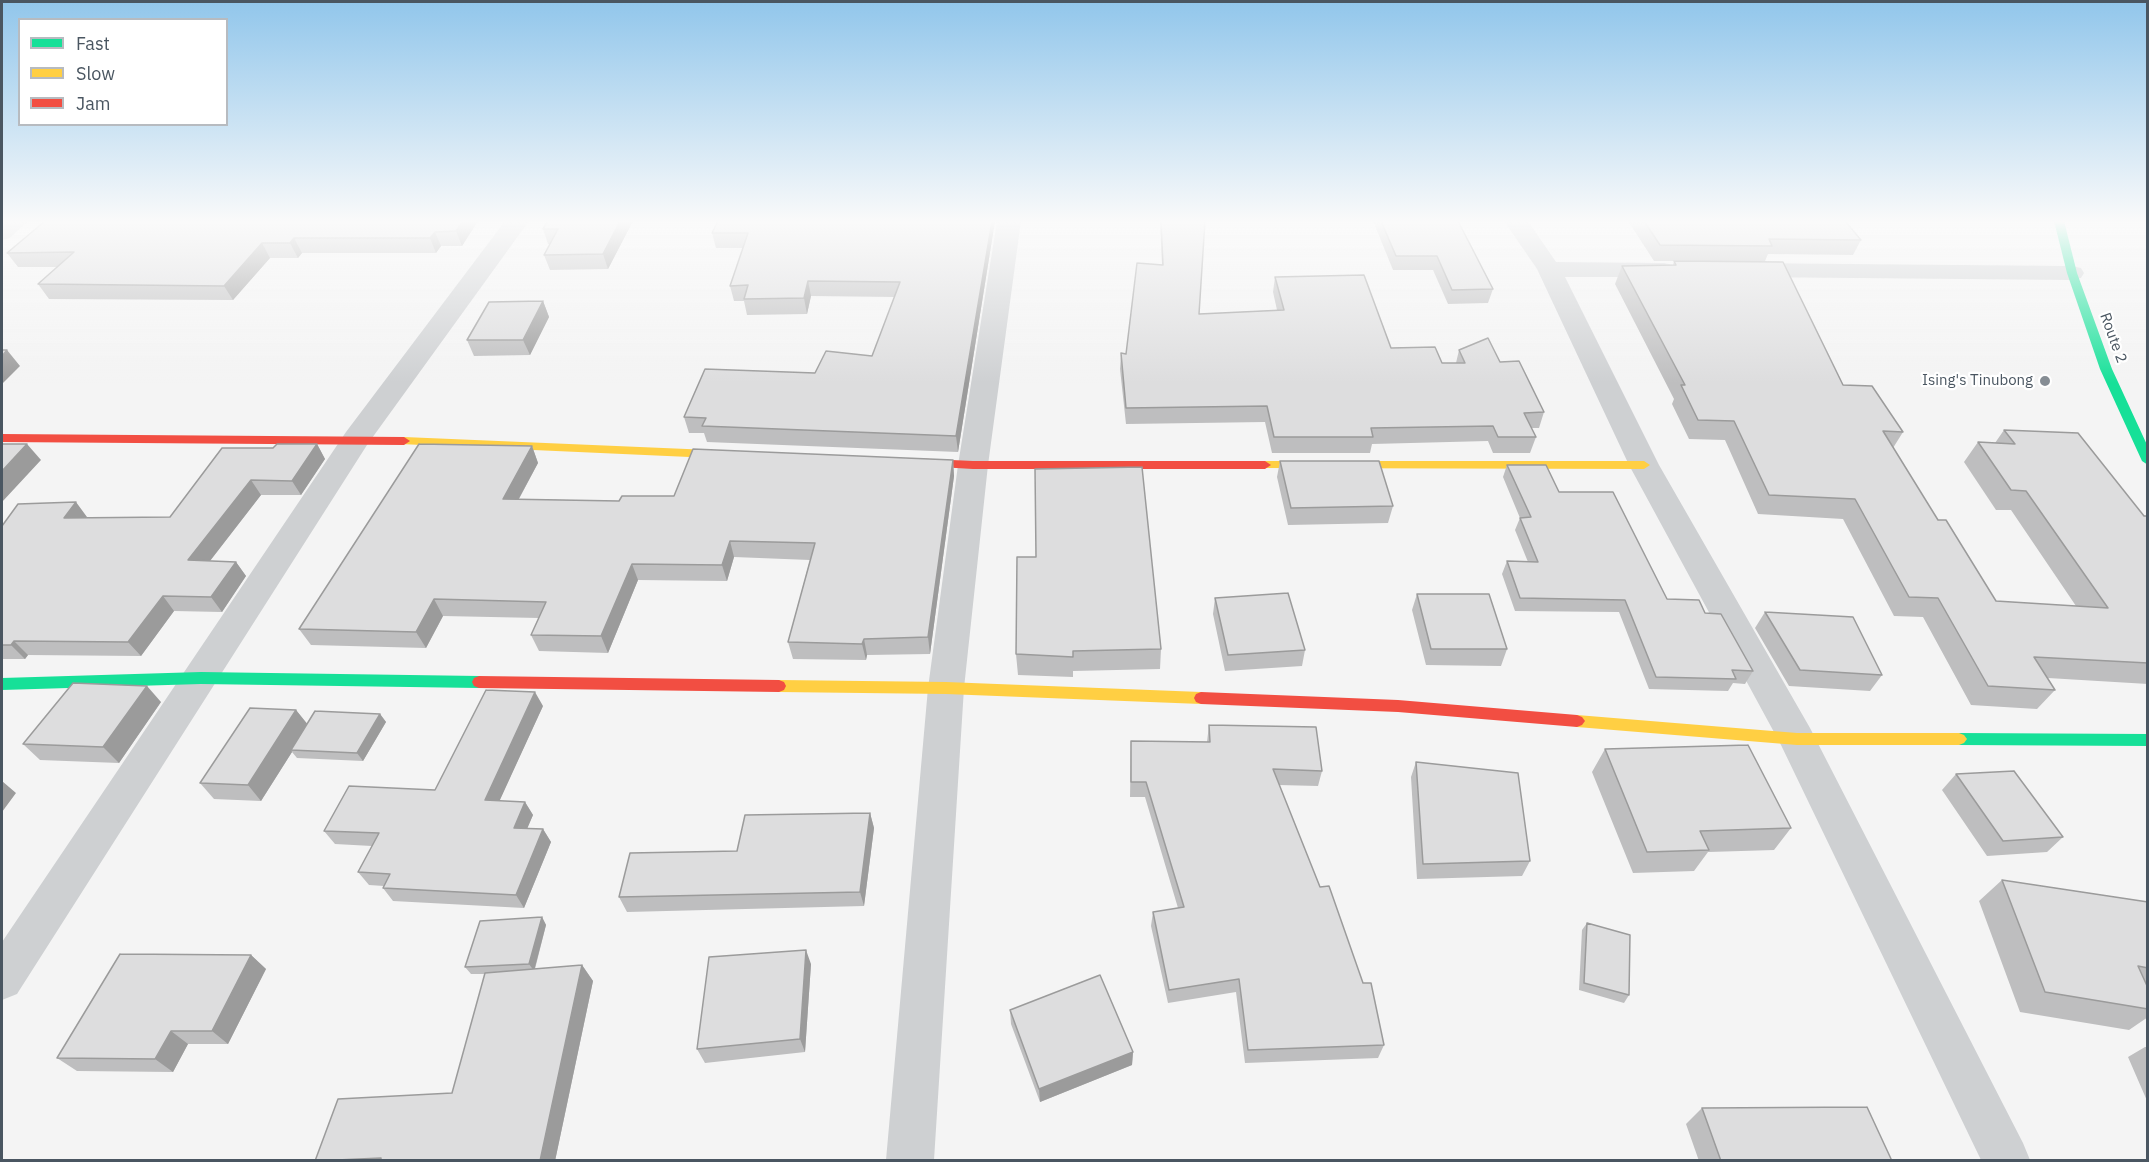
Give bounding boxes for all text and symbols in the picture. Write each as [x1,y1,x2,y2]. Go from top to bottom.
legend [18,18,228,126]
text: Fast [76,32,110,55]
text: Slow [76,62,115,85]
text: Jam [76,92,111,115]
street label: Route 2 [2096,310,2130,366]
place label: Ising's Tinubong [1922,372,2033,390]
marker: Ising's Tinubong [2038,374,2052,388]

